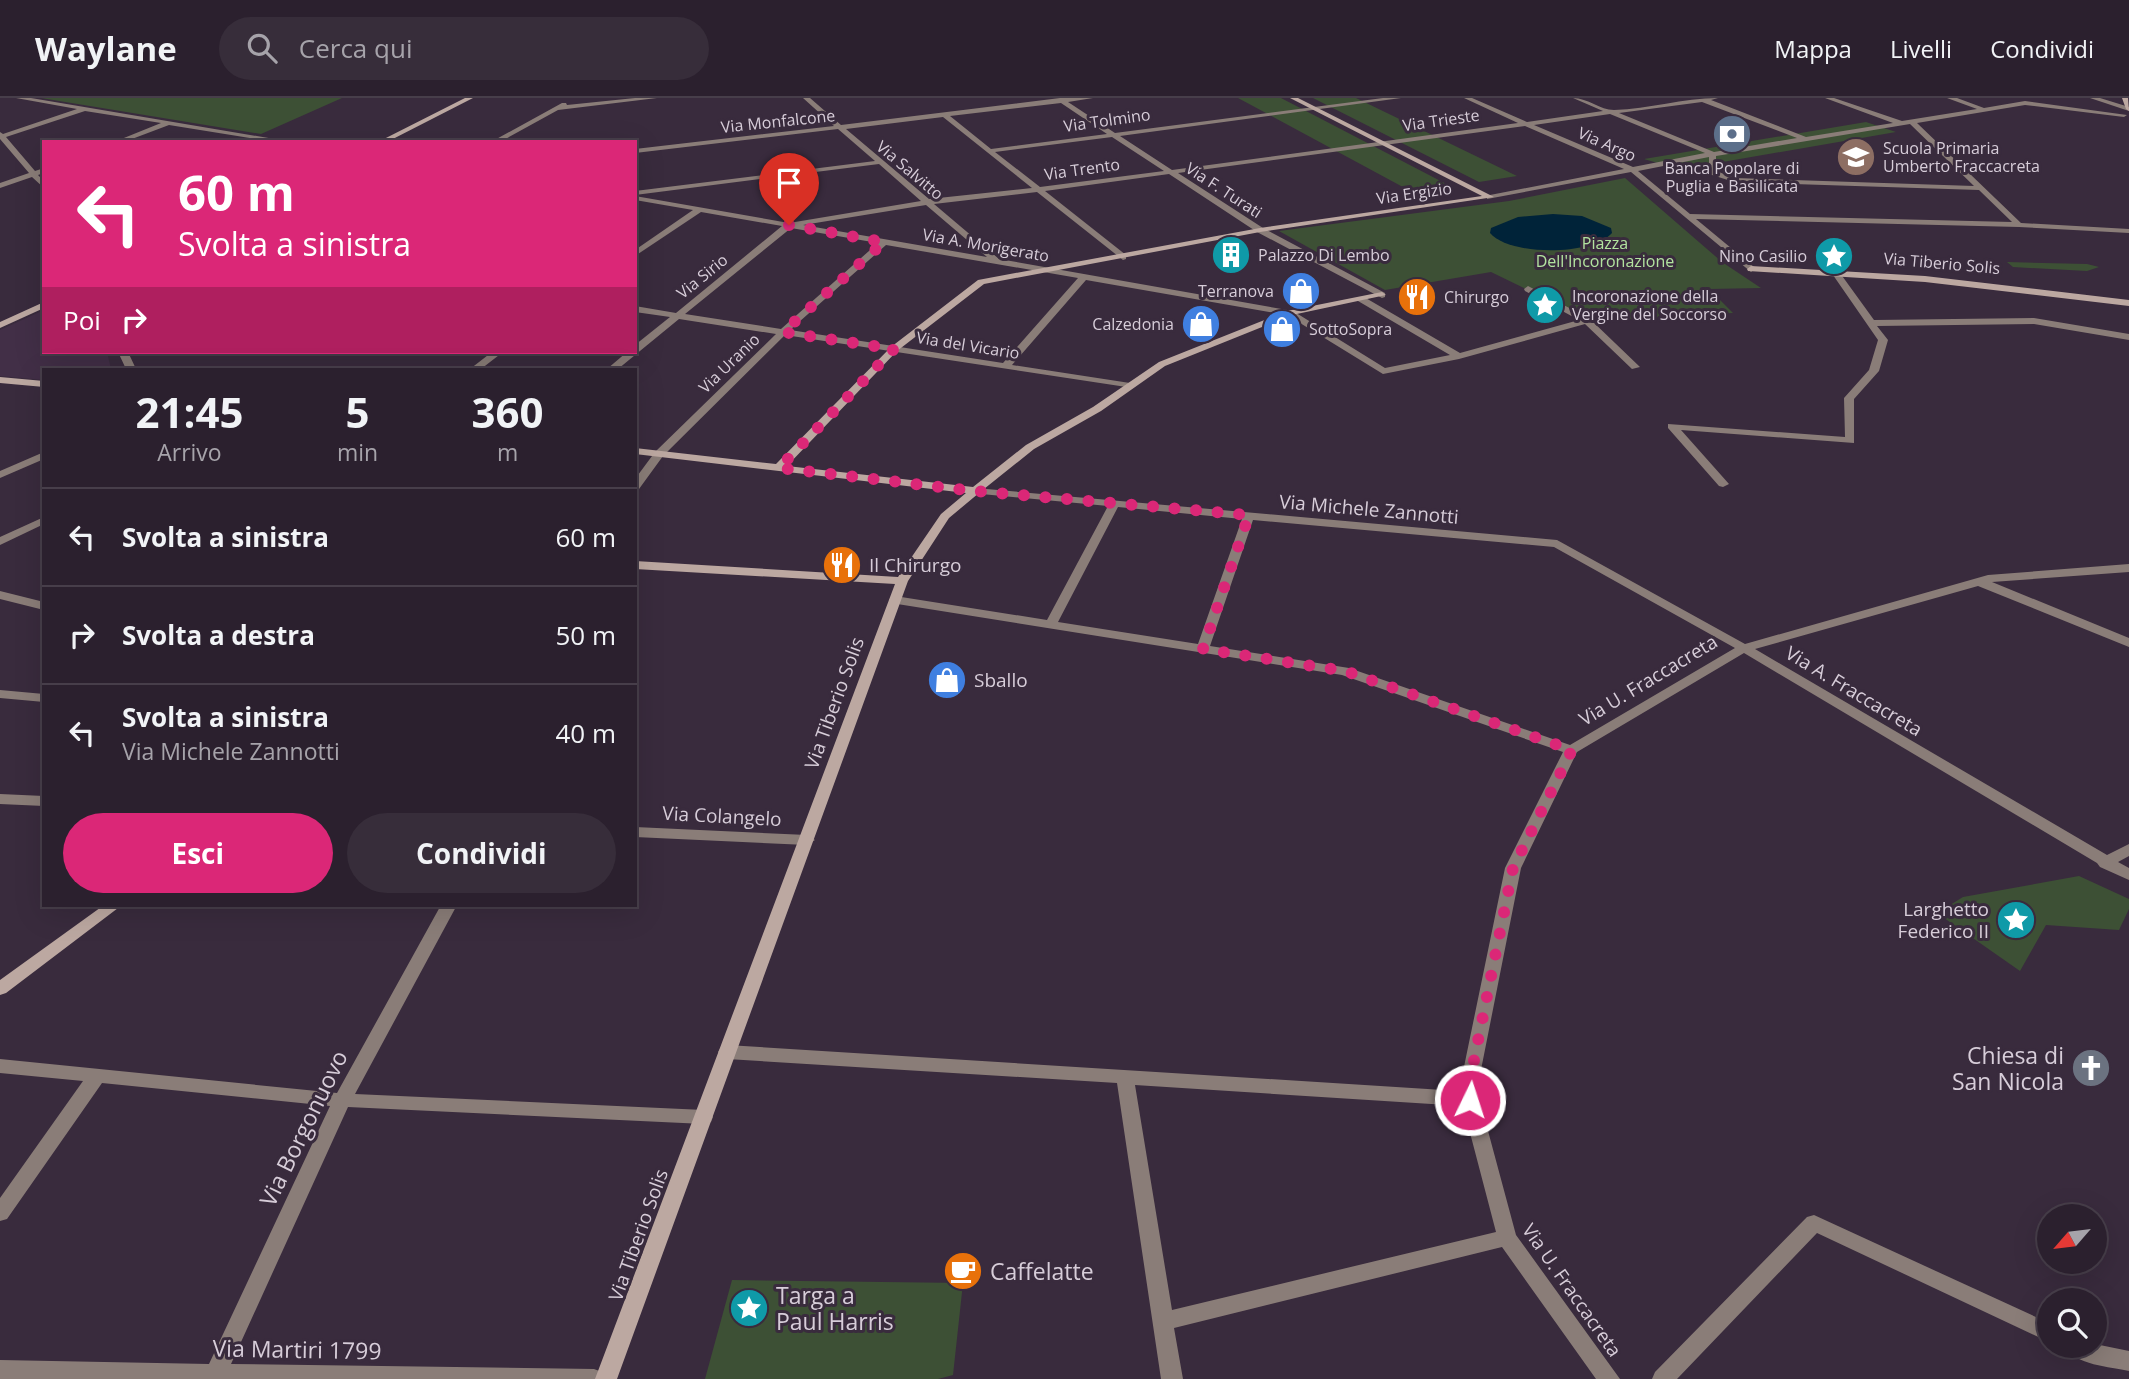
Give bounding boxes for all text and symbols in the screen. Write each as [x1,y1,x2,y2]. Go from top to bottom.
search box [219,17,709,80]
text: Waylane [35,26,177,71]
icon: search [243,29,281,67]
text: Cerca qui [299,30,412,66]
text: Mappa [1774,32,1852,65]
text: Livelli [1890,32,1952,65]
text: Condividi [1990,32,2094,65]
street label: Via Tolmino [1062,103,1152,137]
street label: Via Monfalcone [720,104,836,138]
street label: Via Trieste [1401,104,1481,136]
bank icon: Banca Popolare di Puglia e Basilicata [1711,113,1753,155]
street label: Via Argo [1574,121,1640,167]
street label: Via Salvitto [872,135,948,205]
school or university icon: Scuola Primaria Umberto Fraccacreta [1835,136,1877,178]
place label: Scuola Primaria Umberto Fraccacreta [1883,137,2040,177]
pin [759,153,819,225]
street label: Via Trento [1043,153,1121,185]
street label: Via F. Turati [1182,157,1266,223]
place label: Banca Popolare di Puglia e Basilicata [1665,157,1799,197]
text: 60 m [178,159,295,225]
icon: arrive [770,164,808,202]
icon: left [63,168,154,259]
street label: Via Ergizio [1375,177,1453,209]
text: Svolta a sinistra [178,222,411,265]
street label: Via A. Morigerato [921,223,1051,267]
park label: Piazza Dell'Incoronazione [1536,232,1674,272]
building icon: Palazzo Di Lembo [1210,234,1252,276]
place icon: Nino Casilio [1813,235,1855,277]
place label: Palazzo Di Lembo [1258,244,1390,266]
place label: Nino Casilio [1719,245,1807,267]
street label: Via Tiberio Solis [1883,247,2001,279]
street label: Via Sirio [672,249,732,303]
shop icon: Terranova [1280,270,1322,312]
restaurant icon: Chirurgo [1396,276,1438,318]
place label: Terranova [1198,280,1274,302]
place icon: Incoronazione della Vergine del Soccorso [1524,284,1566,326]
place label: Incoronazione della Vergine del Soccorso [1572,285,1727,325]
place label: Chirurgo [1444,286,1509,308]
icon: right [115,301,153,339]
text: Poi [63,302,101,338]
shop icon: Calzedonia [1180,303,1222,345]
shop icon: SottoSopra [1261,308,1303,350]
place label: Calzedonia [1092,313,1174,335]
place label: SottoSopra [1309,318,1392,340]
street label: Via del Vicario [915,326,1021,364]
street label: Via Uranio [694,328,764,398]
text: 21:45 [135,383,243,440]
text: 5 [345,383,370,440]
text: 360 [472,383,544,440]
text: Arrivo [157,436,222,468]
text: min [337,436,378,468]
text: m [497,436,518,468]
street label: Via Michele Zannotti [1278,488,1460,530]
icon: left [63,518,101,556]
text: Svolta a sinistra [122,519,329,555]
text: 60 m [555,519,616,555]
restaurant icon: Il Chirurgo [821,544,863,586]
place label: Il Chirurgo [869,552,961,578]
icon: right [63,616,101,654]
text: Svolta a destra [122,617,315,653]
text: 50 m [555,617,616,653]
street label: Via U. Fraccacreta [1574,628,1722,732]
street label: Via Tiberio Solis [798,633,870,773]
street label: Via A. Fraccacreta [1781,640,1927,742]
shop icon: Sballo [926,659,968,701]
place label: Sballo [974,667,1028,693]
text: Svolta a sinistra [122,699,329,735]
icon: left [63,714,101,752]
text: 40 m [555,715,616,751]
text: Via Michele Zannotti [122,735,340,767]
street label: Via Colangelo [662,800,782,832]
button: Esci [63,813,333,893]
button: Condividi [347,813,616,893]
place label: Larghetto Federico II [1898,896,1989,944]
place icon: Larghetto Federico II [1995,899,2037,941]
place label: Chiesa di San Nicola [1952,1039,2064,1097]
street label: Via Borgonuovo [251,1045,355,1211]
church icon: Chiesa di San Nicola [2070,1047,2112,1089]
position arrow [1433,1063,1507,1137]
street label: Via Tiberio Solis [602,1165,674,1305]
north arrow [2037,1204,2107,1274]
map controls [2037,1204,2107,1358]
street label: Via U. Fraccacreta [1516,1218,1628,1362]
cafe icon: Caffelatte [942,1250,984,1292]
place label: Caffelatte [990,1255,1094,1287]
place label: Targa a Paul Harris [776,1279,894,1337]
place icon: Targa a Paul Harris [728,1287,770,1329]
button: search [2037,1288,2107,1358]
street label: Via Martiri 1799 [212,1332,382,1366]

